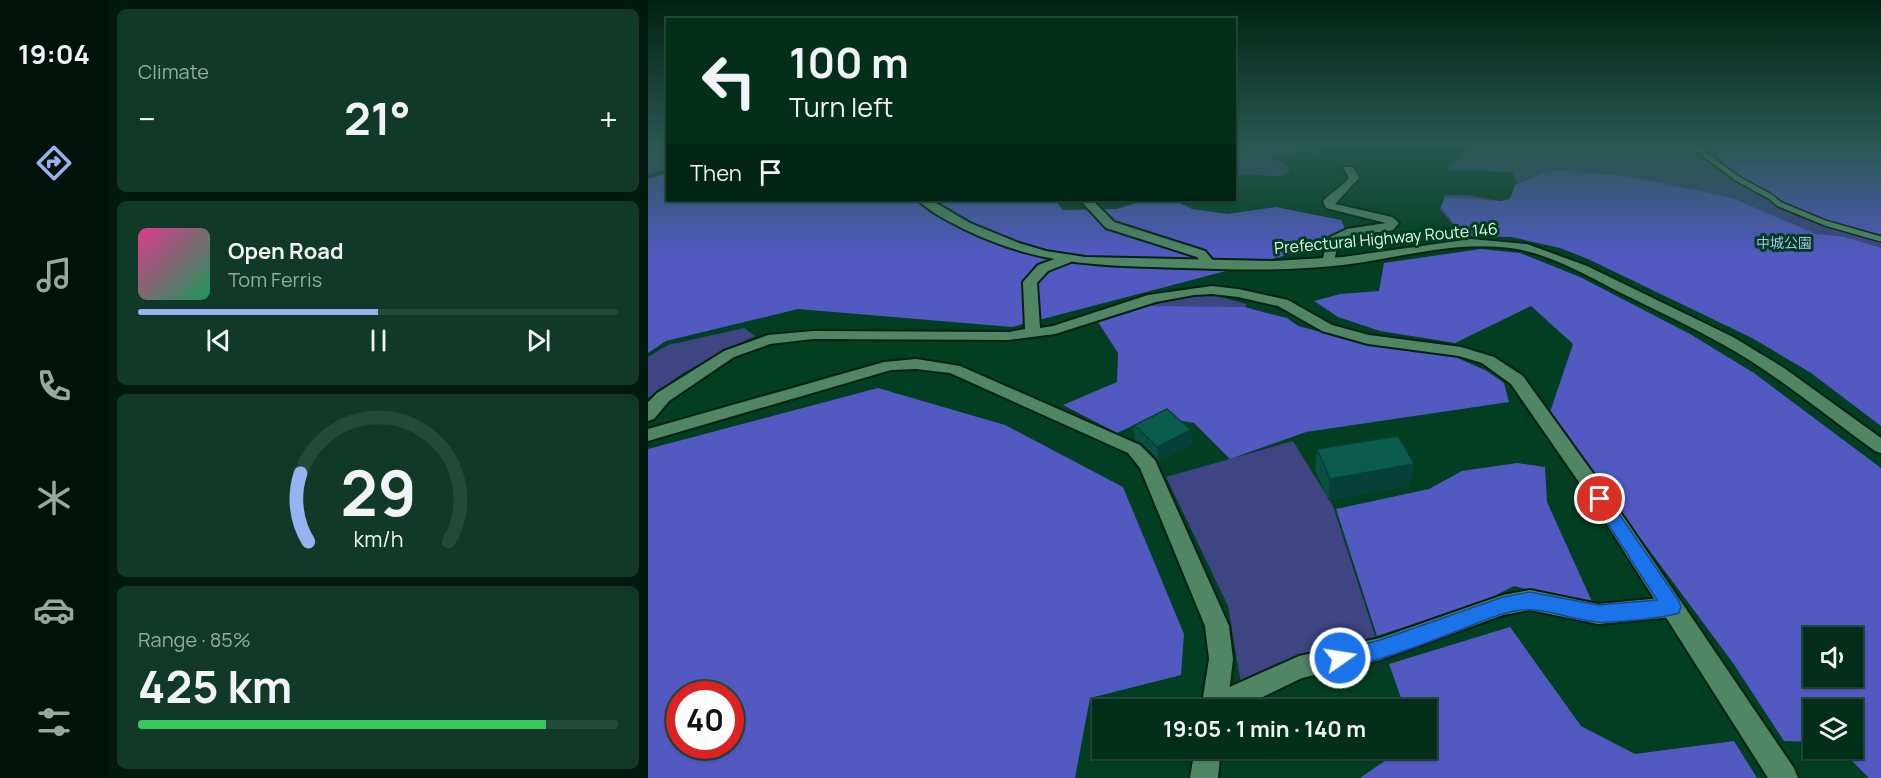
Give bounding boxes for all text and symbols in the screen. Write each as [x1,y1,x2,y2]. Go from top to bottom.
text: 100 m [789,33,909,91]
text: 19:04 [18,35,90,72]
icon: left [690,42,768,120]
text: Climate [138,58,209,85]
text: 21° [344,87,411,149]
text: Turn left [789,88,893,125]
text: − [138,96,156,141]
text: + [599,96,618,141]
icon: directions [33,142,75,184]
icon: arrive [754,156,787,189]
text: Then [690,158,742,188]
street label: Prefectural Highway Route 146 [1273,217,1499,259]
park label: 中城公園 [1756,233,1812,252]
text: Open Road [228,236,343,266]
icon: music [33,254,75,296]
text: Tom Ferris [228,266,322,293]
icon: previous [202,324,235,357]
icon: pause [362,324,395,357]
icon: next [522,324,555,357]
icon: phone [33,365,75,407]
text: 29 [340,449,416,535]
pin [1574,473,1625,524]
icon: climate [33,477,75,519]
icon: arrive [1583,482,1616,515]
text: km/h [353,525,403,554]
icon: car [33,589,75,631]
text: Range · 85% [138,626,251,653]
position arrow [1308,626,1372,690]
map controls [1803,627,1863,759]
button: sound [1803,627,1863,687]
text: 425 km [138,655,292,717]
speed limit sign: 40 [666,681,744,759]
button: layers [1803,699,1863,759]
icon: filters [33,701,75,743]
text: 19:05 · 1 min · 140 m [1163,714,1366,744]

